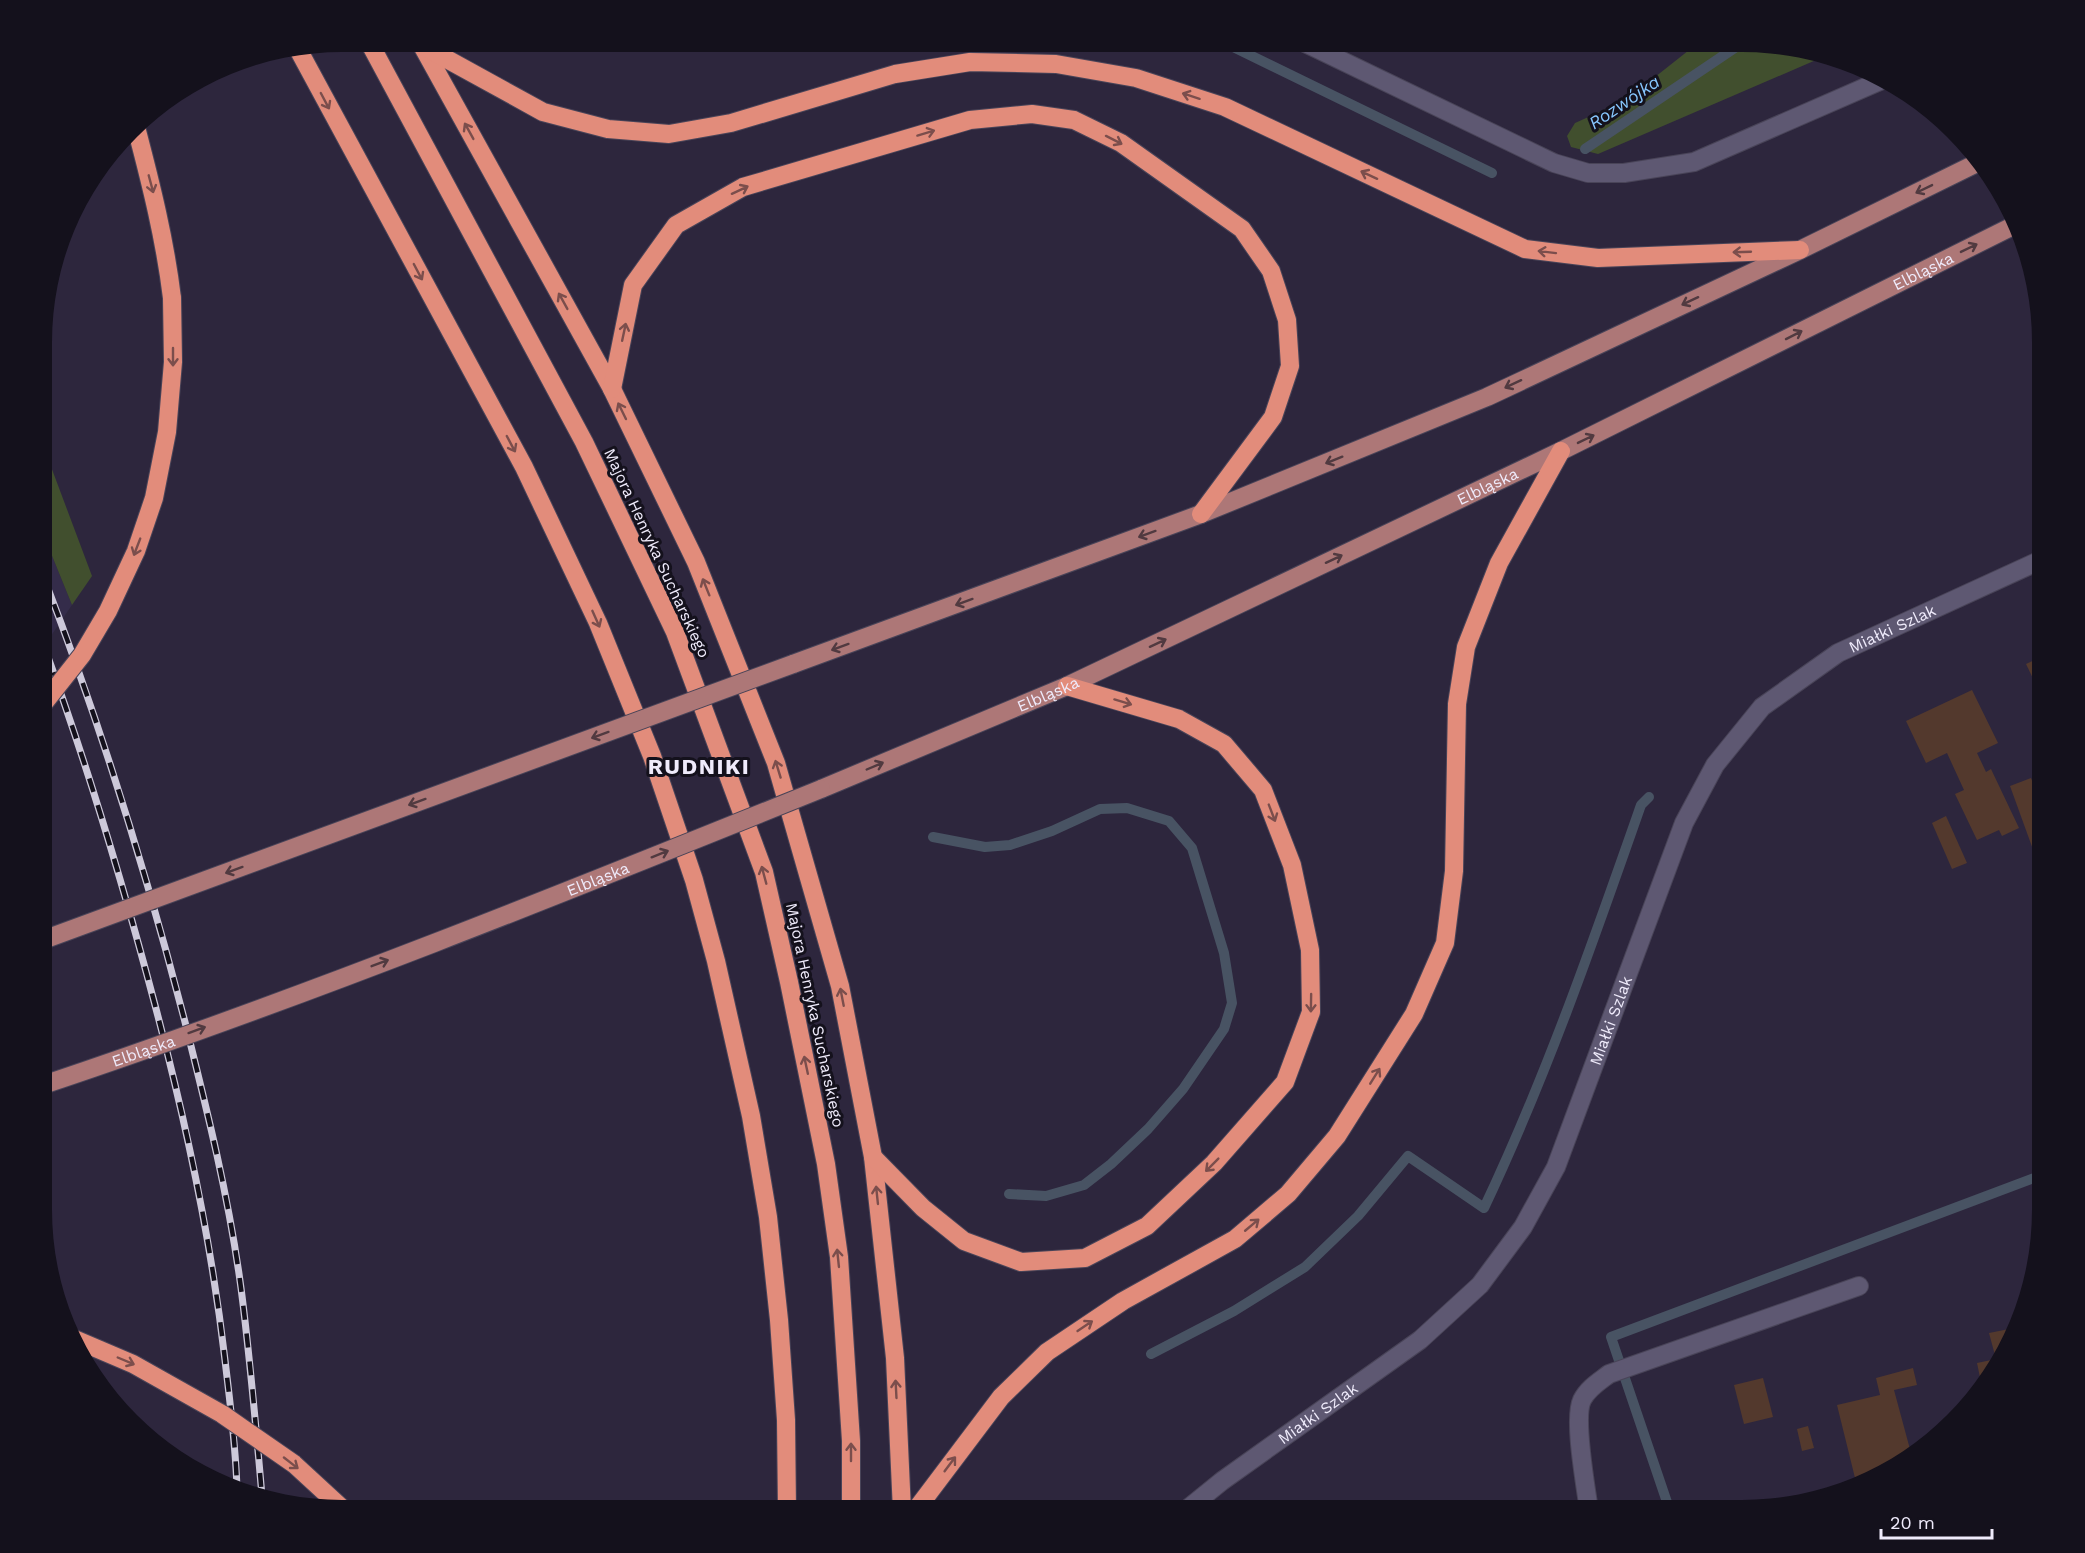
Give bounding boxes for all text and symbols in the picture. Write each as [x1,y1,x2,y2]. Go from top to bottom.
water label: Rozwójka [1585,71,1663,133]
one-way arrow [1182,90,1201,101]
one-way arrow [319,92,331,109]
one-way arrow [463,122,474,140]
one-way arrow [916,127,935,138]
one-way arrow [1105,134,1123,146]
one-way arrow [1360,169,1378,181]
one-way arrow [146,174,157,193]
one-way arrow [730,183,748,195]
one-way arrow [1916,184,1934,195]
one-way arrow [1960,242,1978,254]
one-way arrow [1538,246,1557,257]
one-way arrow [1732,247,1752,258]
street label: Elbląska [1889,248,1956,294]
one-way arrow [413,263,424,281]
one-way arrow [557,293,568,311]
one-way arrow [1682,296,1700,308]
one-way arrow [618,323,630,342]
one-way arrow [1785,329,1803,340]
one-way arrow [167,346,179,366]
one-way arrow [1505,379,1523,391]
one-way arrow [616,403,628,421]
one-way arrow [1577,432,1595,444]
one-way arrow [505,435,517,452]
street label: Majora Henryka Sucharskiego [600,445,714,661]
one-way arrow [1325,455,1343,466]
street label: Elbląska [1454,463,1521,509]
one-way arrow [1138,530,1156,541]
one-way arrow [130,538,141,556]
one-way arrow [1325,552,1343,564]
one-way arrow [700,579,711,597]
one-way arrow [955,597,974,608]
street label: Miałki Szlak [1846,600,1939,656]
one-way arrow [591,610,602,628]
one-way arrow [1149,636,1167,648]
one-way arrow [831,643,850,654]
street label: Elbląska [1014,672,1082,715]
one-way arrow [1113,697,1132,708]
one-way arrow [591,730,610,741]
district label: RUDNIKI [648,754,750,779]
one-way arrow [772,759,783,778]
one-way arrow [866,760,884,772]
one-way arrow [408,798,427,809]
one-way arrow [1267,804,1278,822]
one-way arrow [650,848,669,859]
street label: Elbląska [564,858,632,900]
one-way arrow [225,865,244,876]
one-way arrow [758,866,769,885]
street label: Majora Henryka Sucharskiego [782,901,848,1129]
one-way arrow [370,957,389,968]
street label: Miałki Szlak [1585,973,1636,1068]
one-way arrow [836,987,847,1007]
one-way arrow [1305,992,1316,1012]
one-way arrow [187,1024,206,1035]
street label: Elbląska [109,1031,177,1070]
one-way arrow [800,1056,811,1076]
one-way arrow [1369,1068,1381,1084]
one-way arrow [1204,1158,1219,1172]
one-way arrow [871,1186,882,1206]
one-way arrow [1244,1218,1259,1232]
one-way arrow [832,1248,843,1268]
one-way arrow [1077,1320,1093,1332]
one-way arrow [116,1355,134,1367]
street label: Miałki Szlak [1274,1378,1361,1448]
one-way arrow [891,1380,902,1400]
one-way arrow [845,1443,857,1463]
one-way arrow [283,1456,299,1469]
one-way arrow [943,1456,956,1472]
scale bar [1881,1502,1992,1540]
text: 20 m [1890,1512,1935,1533]

